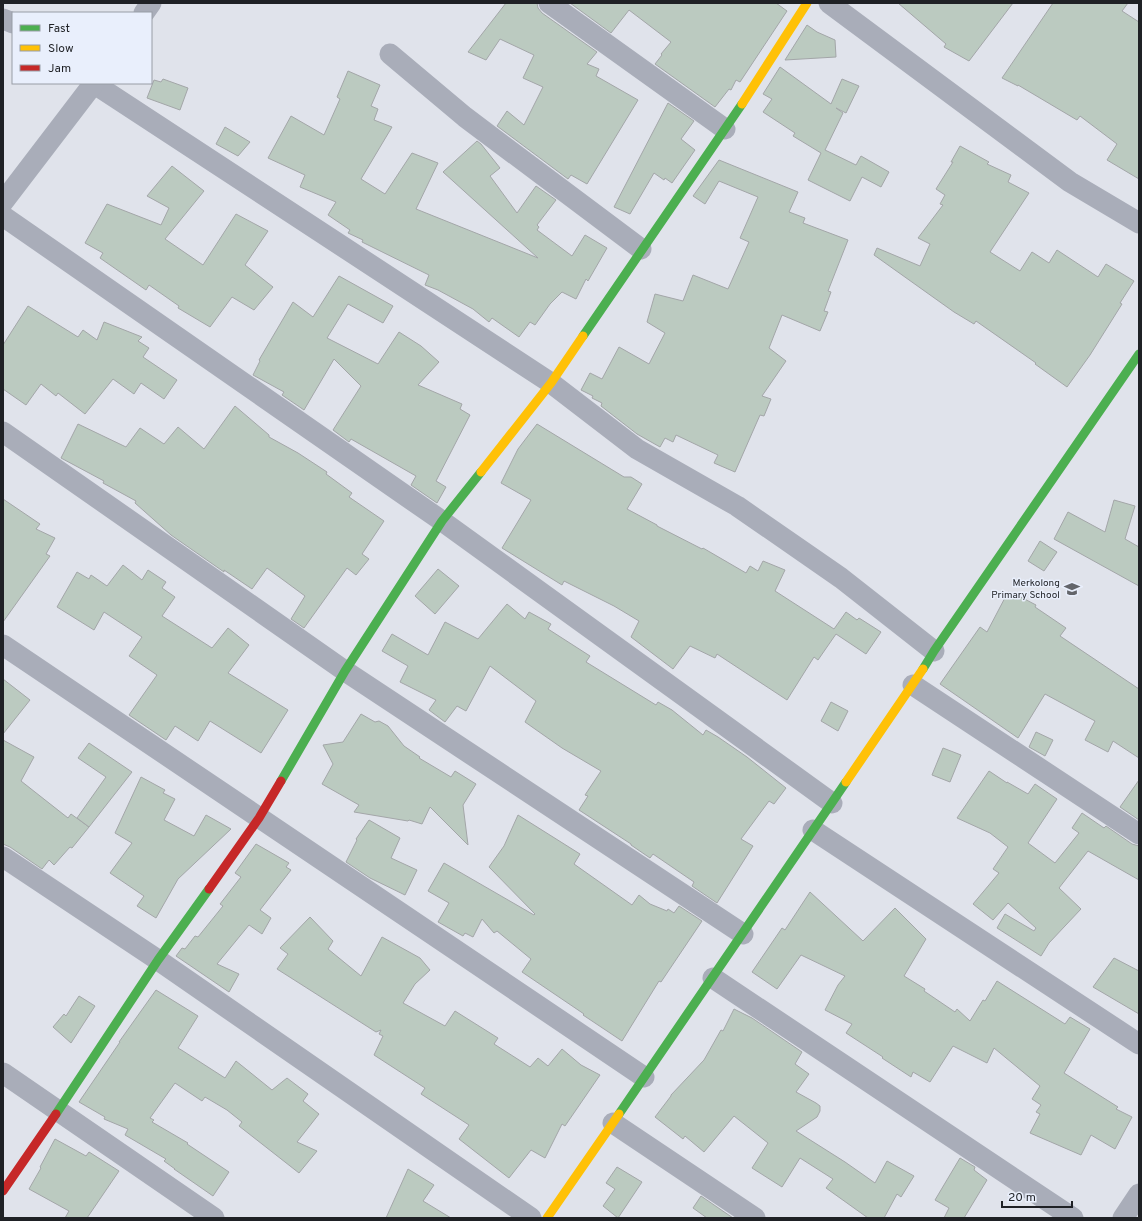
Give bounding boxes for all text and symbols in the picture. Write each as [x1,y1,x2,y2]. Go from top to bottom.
legend [12,12,152,84]
text: Fast [48,21,70,37]
text: Slow [48,41,74,57]
text: Jam [48,61,71,77]
place label: Merkolong Primary School [991,577,1060,602]
school or university icon: Merkolong Primary School [1063,580,1081,598]
scale bar [1002,1183,1072,1209]
text: 20 m [1008,1190,1036,1206]

